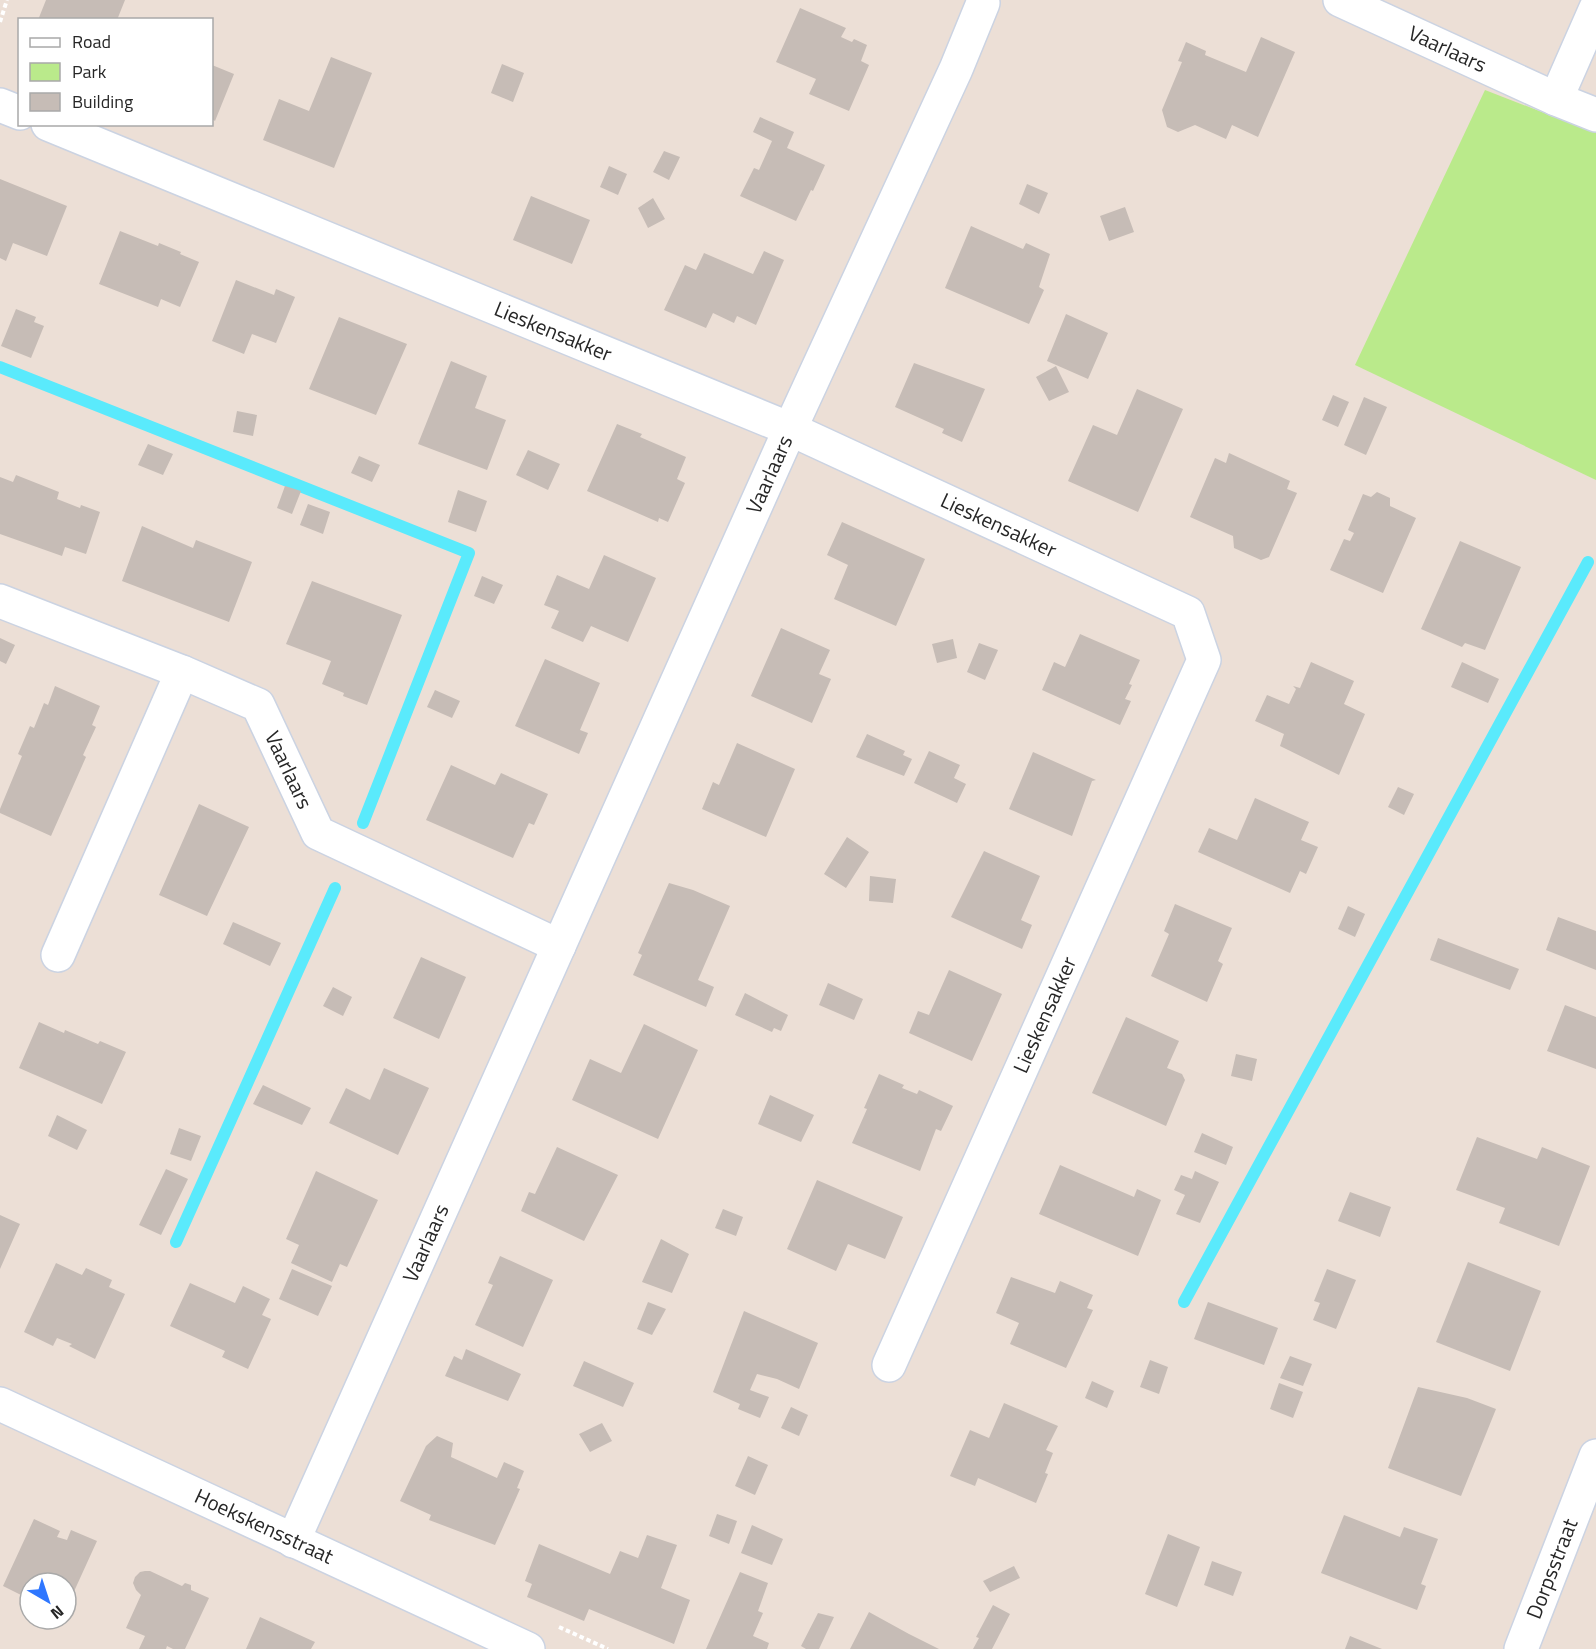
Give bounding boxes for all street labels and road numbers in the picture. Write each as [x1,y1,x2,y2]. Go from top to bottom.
street label: Vaarlaars [1403,16,1492,80]
street label: Lieskensakker [490,292,617,369]
street label: Vaarlaars [737,430,800,519]
street label: Lieskensakker [936,484,1062,565]
street label: Vaarlaars [257,725,321,814]
street label: Lieskensakker [1004,951,1084,1078]
street label: Vaarlaars [394,1199,457,1287]
street label: Hoekskensstraat [190,1480,340,1572]
street label: Dorpsstraat [1517,1513,1585,1623]

